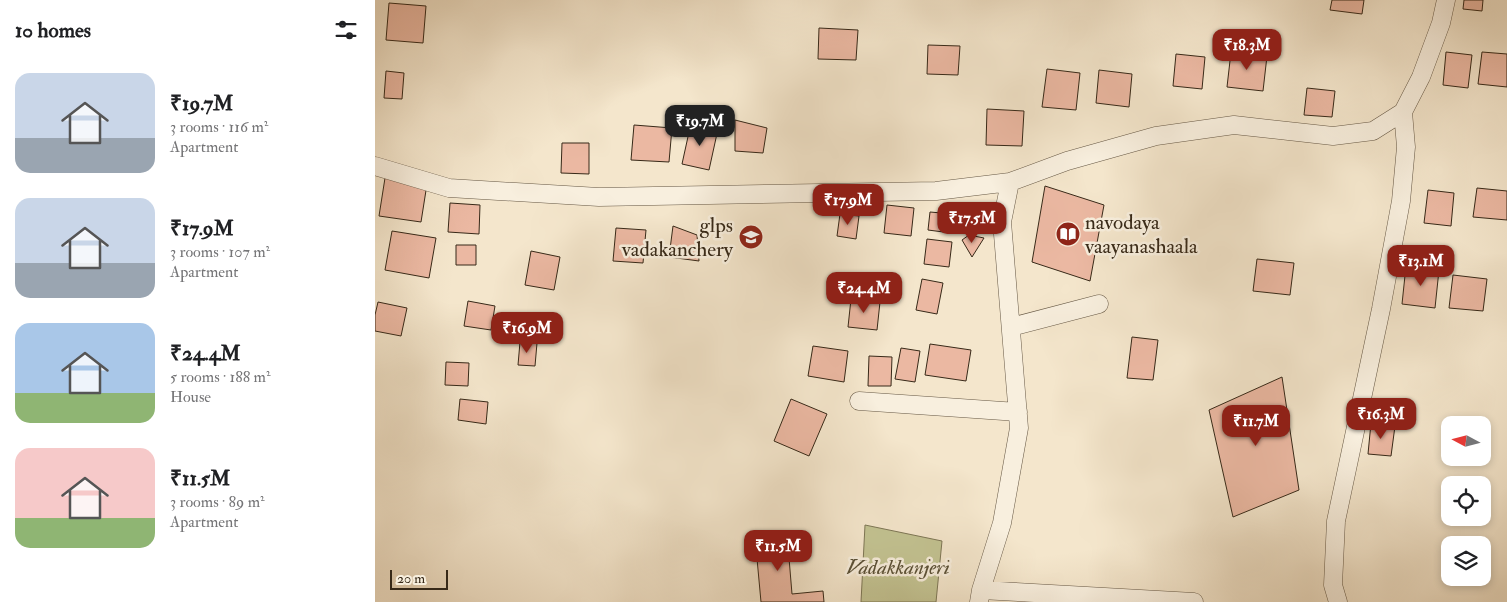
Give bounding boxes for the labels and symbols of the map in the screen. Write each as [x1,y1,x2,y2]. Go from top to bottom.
pin: ₹18.3M [1206,28,1288,71]
pin: ₹19.7M [659,104,741,147]
pin: ₹17.9M [807,184,889,226]
pin: ₹17.5M [931,202,1013,244]
place label: navodaya vaayanashaala [1084,209,1198,260]
place label: glps vadakanchery [621,212,734,263]
library icon: navodaya vaayanashaala [1055,221,1081,247]
school or university icon: glps vadakanchery [738,224,764,250]
pin: ₹13.1M [1380,244,1462,287]
pin: ₹24.4M [823,272,905,314]
pin: ₹16.9M [486,312,568,354]
pin: ₹16.3M [1340,398,1422,440]
pin: ₹11.7M [1215,404,1297,447]
north arrow [1441,416,1491,466]
pin: ₹11.5M [737,530,819,572]
park label: Vadakkanjeri [846,554,950,581]
scale bar [390,567,447,590]

